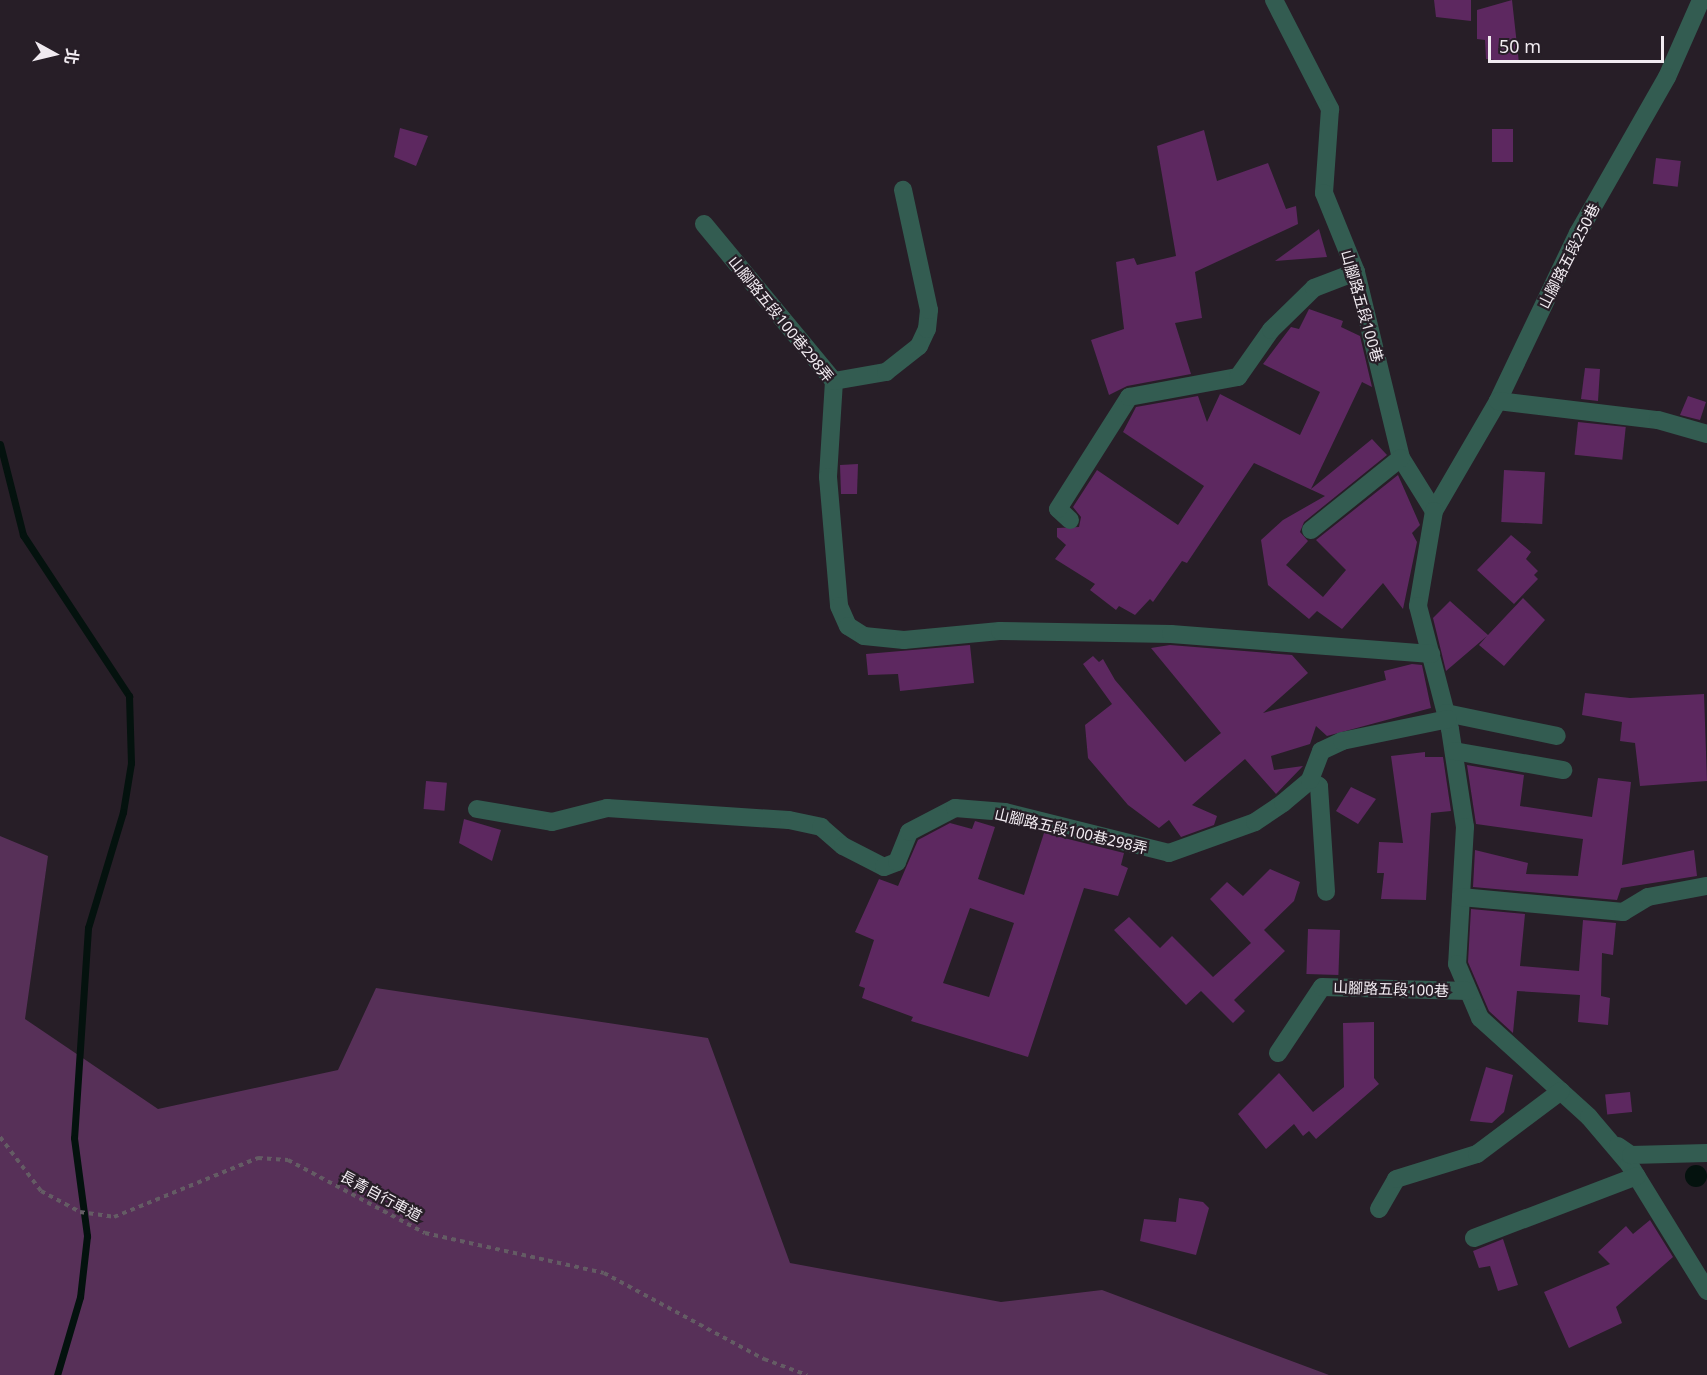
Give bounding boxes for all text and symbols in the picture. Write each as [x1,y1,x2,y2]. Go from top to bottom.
north arrow [24,24,84,84]
scale bar [1491,24,1666,62]
text: 50 m [1499,34,1541,58]
text: 北 [60,47,84,66]
street label: 山腳路五段250巷 [1535,200,1603,312]
street label: 山腳路五段100巷 [1337,248,1387,364]
street label: 山腳路五段100巷298弄 [725,253,837,385]
street label: 山腳路五段100巷298弄 [993,805,1149,857]
street label: 山腳路五段100巷 [1333,978,1449,1000]
street label: 長青自行車道 [337,1167,425,1225]

